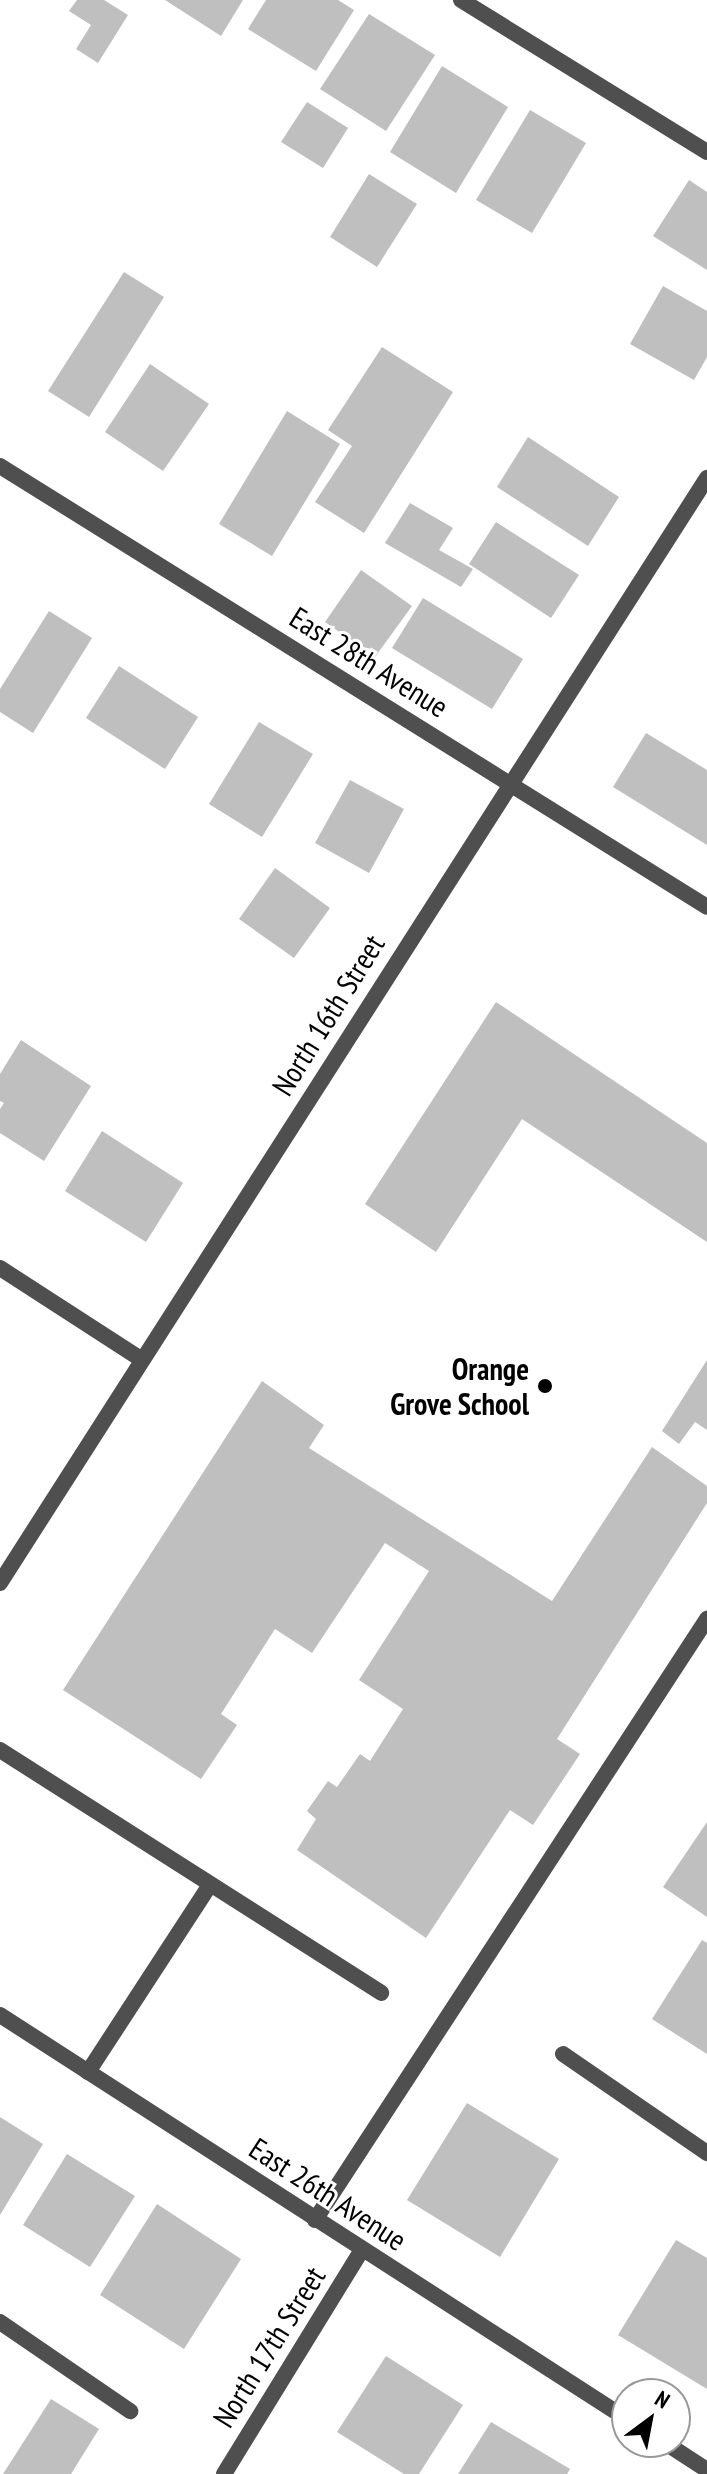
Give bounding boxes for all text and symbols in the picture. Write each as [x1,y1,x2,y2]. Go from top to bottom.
street label: East 28th Avenue [283,599,455,725]
street label: North 16th Street [264,928,392,1102]
place label: Orange Grove School [390,1351,529,1422]
marker: Orange Grove School [536,1377,554,1395]
street label: East 26th Avenue [243,2130,413,2258]
street label: North 17th Street [205,2260,333,2434]
north arrow [611,2378,691,2458]
text: N [650,2384,675,2414]

